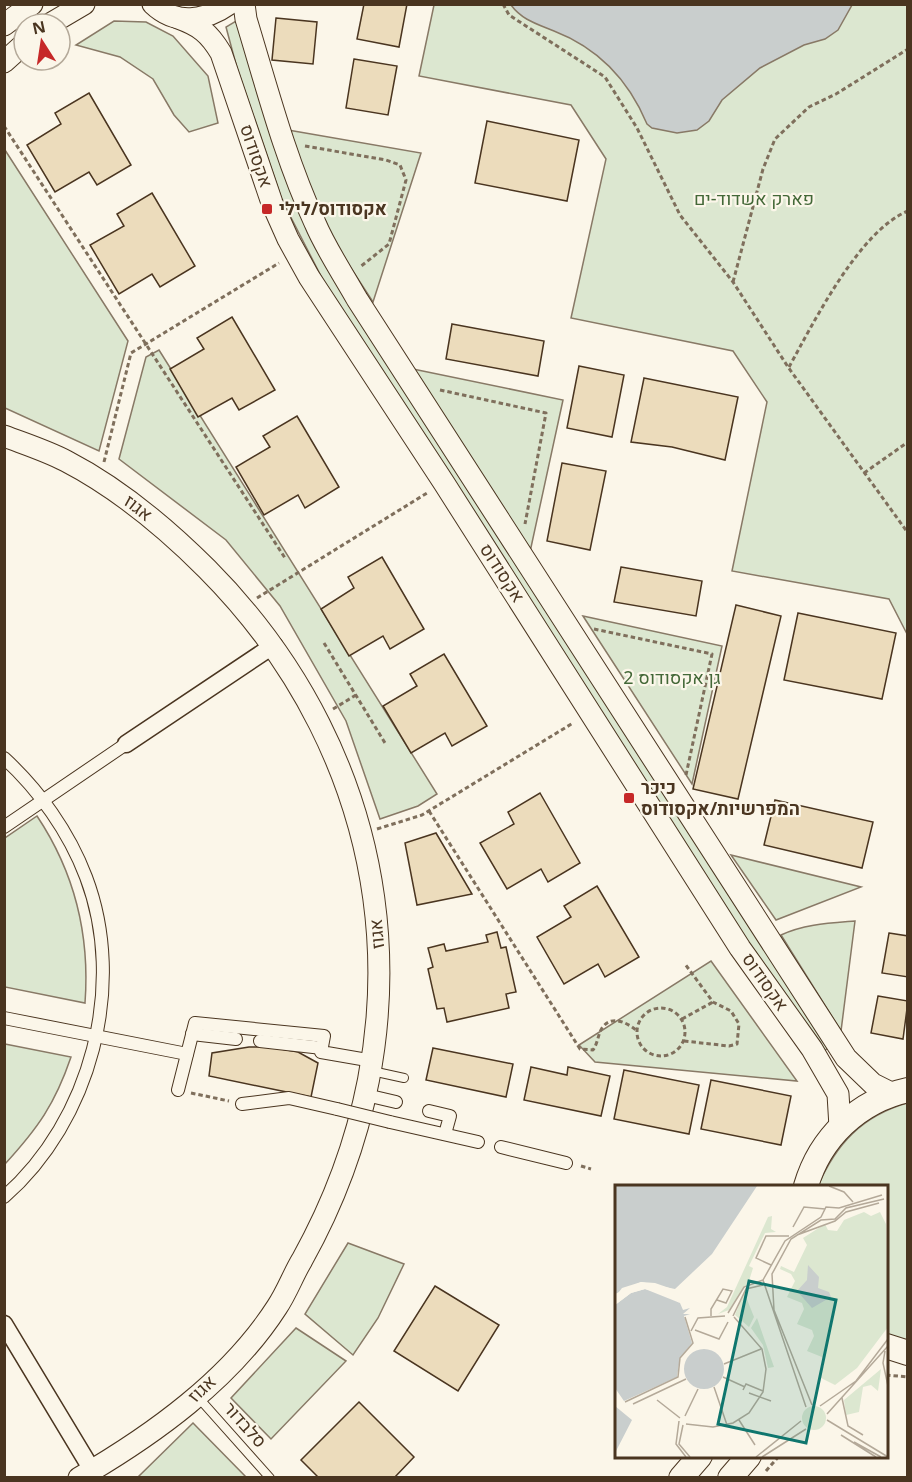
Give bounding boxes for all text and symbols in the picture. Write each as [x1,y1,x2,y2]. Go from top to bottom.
north arrow [12,12,72,72]
text: N [30,15,48,39]
street label: אקסודוס [235,121,279,191]
park label: פארק אשדוד-ים [694,186,814,210]
place label: אקסודוס/לילי [279,196,387,220]
marker: אקסודוס/לילי [260,202,274,216]
street label: אגוז [119,488,158,526]
street label: אקסודוס [475,538,531,607]
park label: גן אקסודוס 2 [623,665,721,689]
place label: כיכר המפרשיות/אקסודוס [641,775,800,820]
marker: כיכר המפרשיות/אקסודוס [622,791,636,805]
street label: אגוז [363,918,389,950]
street label: אקסודוס [737,948,794,1015]
inset map [615,1185,888,1458]
street label: אגוז [182,1369,221,1407]
street label: סלבדור [219,1396,273,1452]

